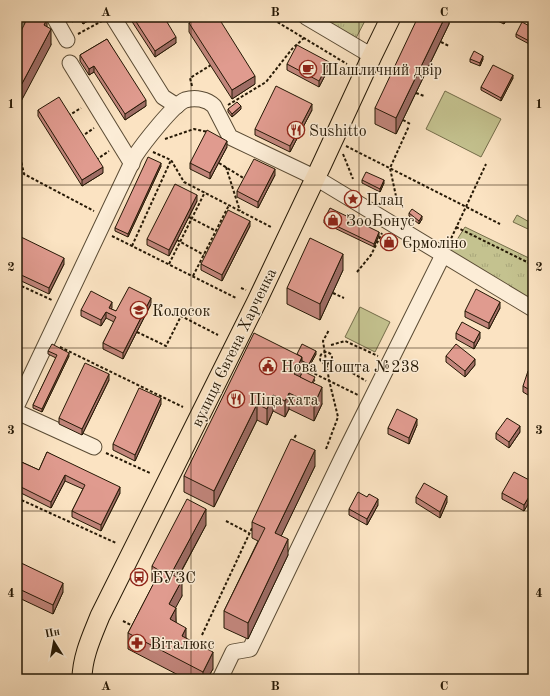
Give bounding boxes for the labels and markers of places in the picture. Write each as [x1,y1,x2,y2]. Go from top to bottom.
cafe icon: Шашличний двір [298,59,318,79]
place label: Шашличний двір [321,63,442,79]
restaurant icon: Sushitto [286,120,306,140]
place label: Sushitto [309,124,367,140]
place icon: Плац [343,189,363,209]
place label: Плац [366,193,404,209]
shop icon: ЗооБонус [323,210,343,230]
place label: ЗооБонус [346,214,415,230]
shop icon: Єрмоліно [379,232,399,252]
place label: Єрмоліно [402,236,467,252]
school or university icon: Колосок [129,300,149,320]
place label: Колосок [152,304,211,320]
public building icon: Нова Пошта №238 [258,356,278,376]
place label: Нова Пошта №238 [281,360,419,376]
restaurant icon: Піца хата [226,389,246,409]
place label: Піца хата [249,393,319,409]
bus stop icon: БУЗС [129,567,149,587]
place label: БУЗС [152,571,196,587]
pharmacy icon: Віталюкс [127,633,147,653]
place label: Віталюкс [150,637,215,653]

